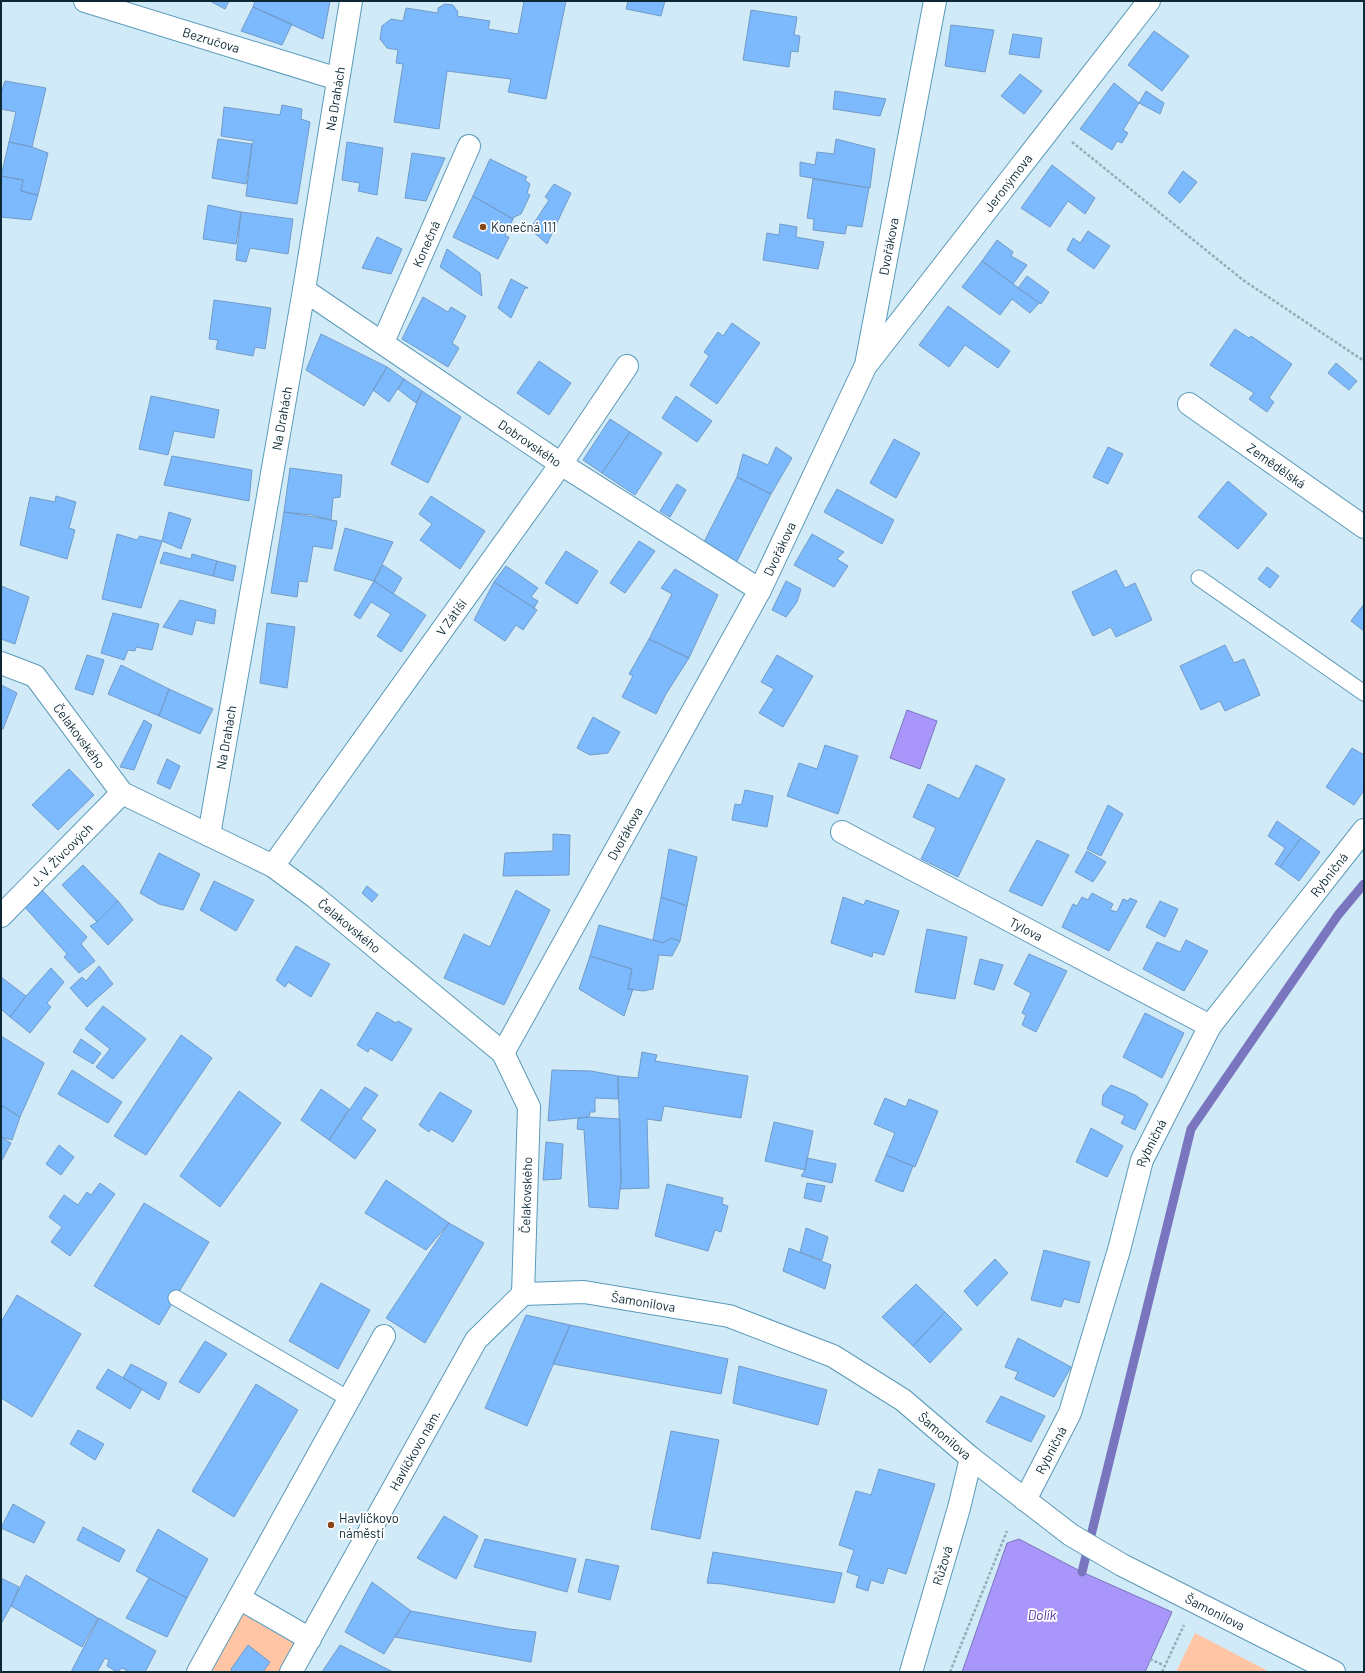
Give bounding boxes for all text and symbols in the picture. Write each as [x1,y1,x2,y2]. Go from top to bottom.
street label: Bezručova [181,24,242,56]
street label: Na Drahách [322,65,348,132]
street label: Jeronýmova [980,151,1035,215]
street label: Dvořákova [875,216,902,276]
street label: Konečná [409,218,443,270]
place label: Konečná 111 [491,219,556,235]
marker: Konečná 111 [478,222,488,232]
street label: Na Drahách [268,385,295,452]
street label: Dobrovského [495,416,565,470]
street label: Zemědělská [1244,439,1309,492]
street label: Dvořákova [760,519,799,579]
street label: V Zátiší [433,596,470,639]
street label: Čelakovského [50,700,109,771]
street label: Na Drahách [213,704,239,771]
street label: Dvořákova [604,804,646,863]
street label: J. V. Živcových [27,820,96,890]
street label: Rybničná [1307,849,1351,900]
street label: Čelakovského [315,895,384,956]
street label: Tylova [1007,914,1045,944]
street label: Rybničná [1133,1116,1169,1169]
street label: Čelakovského [517,1156,535,1234]
street label: Šamonilova [610,1289,677,1315]
street label: Havlíčkovo nám. [386,1407,444,1493]
street label: Šamonilova [915,1409,975,1463]
street label: Rybničná [1032,1424,1070,1477]
place label: Havlíčkovo náměstí [339,1510,399,1541]
marker: Havlíčkovo náměstí [326,1520,336,1530]
street label: Růžová [929,1544,956,1587]
street label: Šamonilova [1183,1590,1248,1634]
water label: Dolík [1028,1606,1056,1623]

